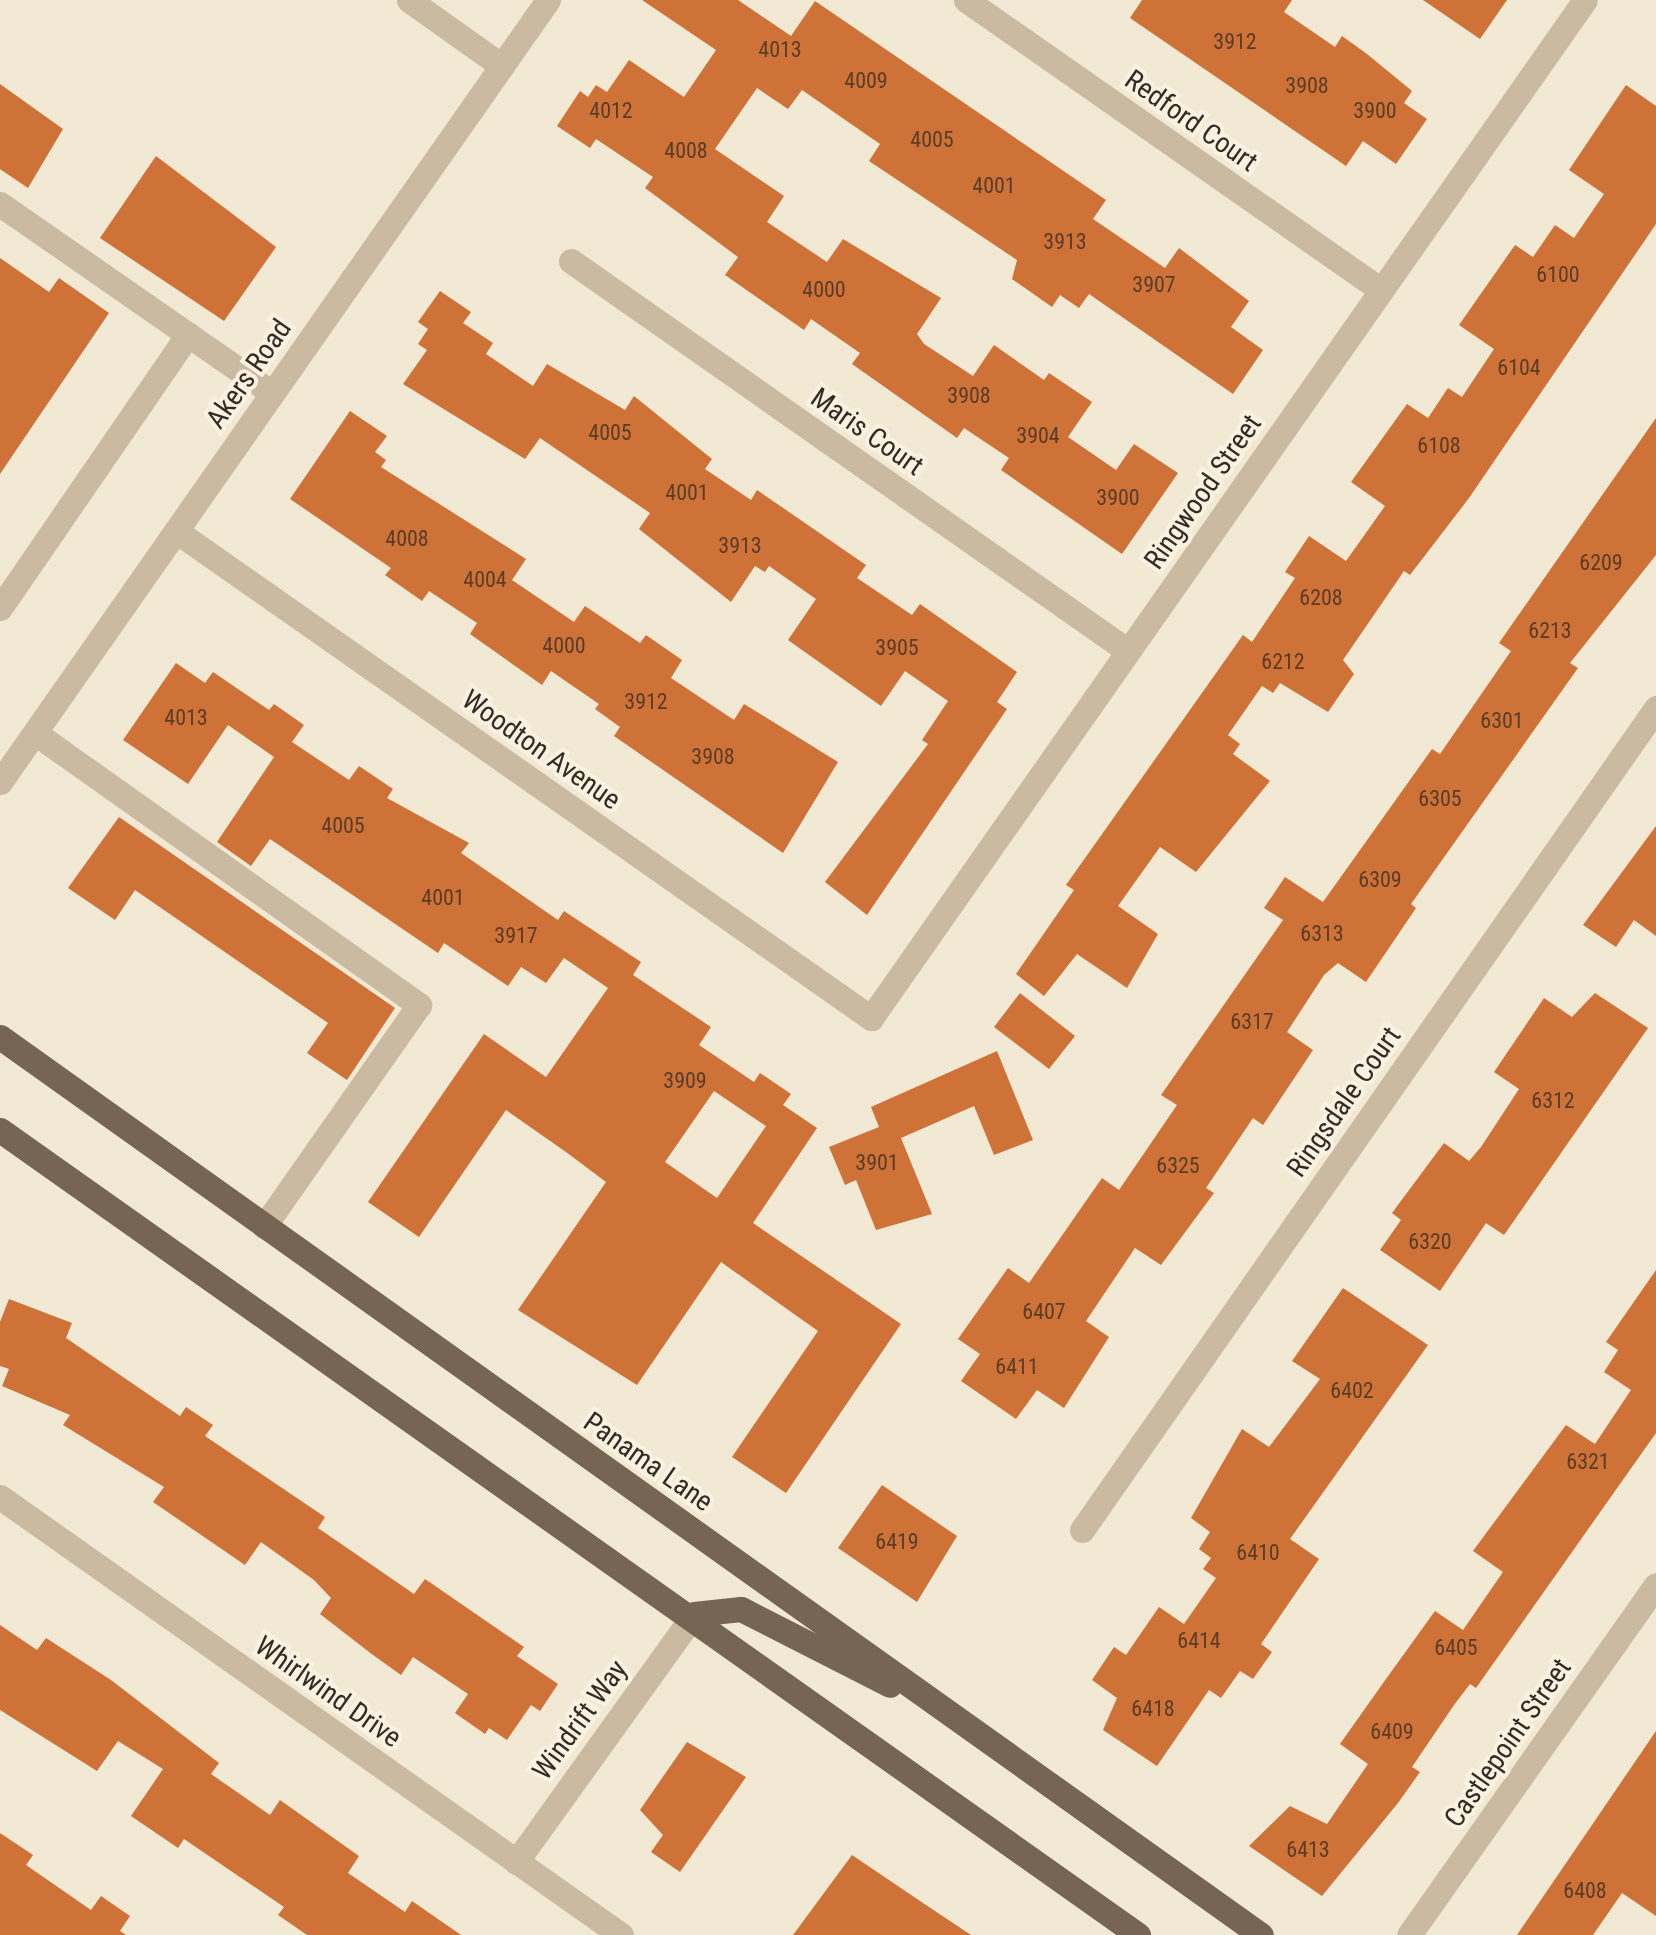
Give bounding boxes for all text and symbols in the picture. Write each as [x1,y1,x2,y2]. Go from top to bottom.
house number: 3912 [1213,29,1257,55]
house number: 4013 [758,37,802,63]
street label: Redford Court [1118,63,1264,179]
house number: 4009 [844,68,888,94]
house number: 3908 [1285,73,1329,99]
house number: 4012 [589,98,633,124]
house number: 3900 [1353,98,1397,124]
house number: 4005 [910,127,954,153]
house number: 4008 [664,138,708,164]
house number: 4001 [972,173,1016,199]
house number: 3913 [1043,229,1087,255]
house number: 6100 [1536,262,1580,288]
house number: 3907 [1132,272,1176,298]
house number: 4000 [802,277,846,303]
street label: Akers Road [199,313,299,435]
house number: 6104 [1497,355,1541,381]
street label: Maris Court [804,381,930,483]
house number: 3908 [947,383,991,409]
street label: Ringwood Street [1137,408,1269,576]
house number: 4005 [588,420,632,446]
house number: 3904 [1016,423,1060,449]
house number: 6108 [1417,433,1461,459]
house number: 4001 [665,480,709,506]
house number: 3900 [1096,485,1140,511]
house number: 4008 [385,526,429,552]
house number: 3913 [718,533,762,559]
house number: 6209 [1579,550,1623,576]
house number: 4004 [463,567,507,593]
house number: 6208 [1299,585,1343,611]
house number: 6213 [1528,618,1572,644]
house number: 4000 [542,633,586,659]
house number: 3905 [875,635,919,661]
house number: 6212 [1261,649,1305,675]
street label: Woodton Avenue [455,683,627,817]
house number: 3912 [624,689,668,715]
house number: 4013 [164,705,208,731]
house number: 6301 [1480,708,1524,734]
house number: 3908 [691,744,735,770]
house number: 6305 [1418,786,1462,812]
house number: 4005 [321,813,365,839]
house number: 6309 [1358,867,1402,893]
house number: 4001 [421,885,465,911]
house number: 6313 [1300,921,1344,947]
house number: 3917 [494,923,538,949]
house number: 6317 [1230,1009,1274,1035]
street label: Ringsdale Court [1280,1020,1408,1184]
house number: 3909 [663,1068,707,1094]
house number: 6312 [1531,1088,1575,1114]
house number: 3901 [855,1150,899,1176]
house number: 6325 [1156,1153,1200,1179]
house number: 6320 [1408,1229,1452,1255]
house number: 6407 [1022,1299,1066,1325]
house number: 6411 [995,1354,1039,1380]
house number: 6402 [1330,1378,1374,1404]
street label: Panama Lane [577,1405,719,1519]
house number: 6321 [1566,1449,1610,1475]
house number: 6419 [875,1529,919,1555]
house number: 6410 [1236,1540,1280,1566]
house number: 6414 [1177,1628,1221,1654]
street label: Whirlwind Drive [248,1629,408,1755]
house number: 6405 [1434,1635,1478,1661]
street label: Castlepoint Street [1437,1652,1579,1834]
street label: Windrift Way [525,1654,635,1786]
house number: 6418 [1131,1696,1175,1722]
house number: 6409 [1370,1719,1414,1745]
house number: 6413 [1286,1837,1330,1863]
house number: 6408 [1563,1878,1607,1904]

